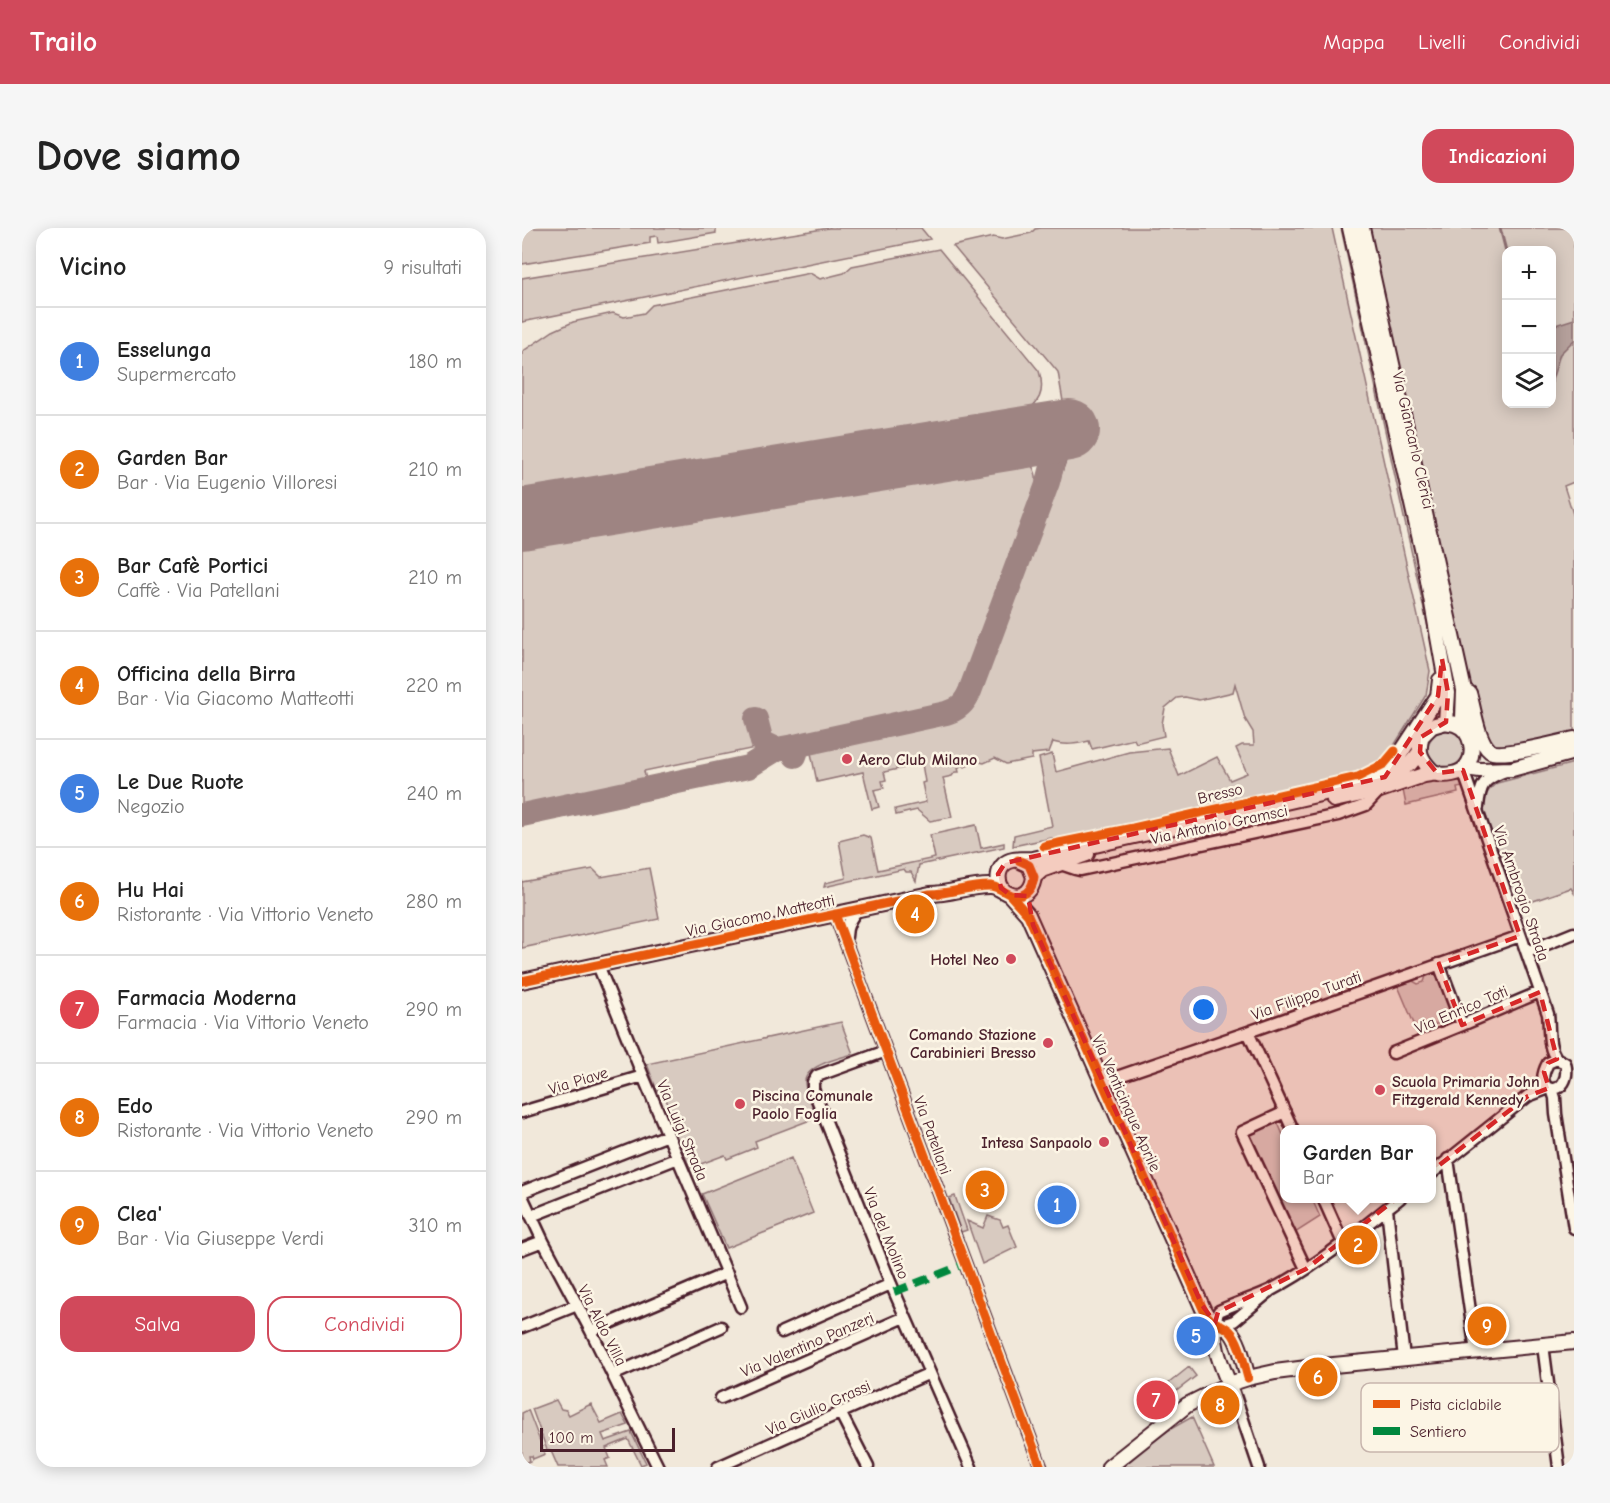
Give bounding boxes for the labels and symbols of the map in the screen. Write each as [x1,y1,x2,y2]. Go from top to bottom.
street label: Via Giancarlo Clerici [1388,370,1438,511]
place label: Aero Club Milano [859,751,977,769]
marker: Aero Club Milano [840,752,854,766]
street label: Bresso [1196,780,1245,808]
street label: Via Antonio Gramsci [1149,802,1289,848]
street label: Via Ambrogio Strada [1489,823,1553,963]
street label: Via Giacomo Matteotti [684,891,836,941]
pin: 4 [896,892,934,936]
place label: Hotel Neo [931,951,999,969]
marker: Hotel Neo [1004,952,1018,966]
street label: Via Filippo Turati [1249,968,1364,1024]
street label: Via Enrico Toti [1412,982,1511,1038]
your location [1189,995,1218,1024]
place label: Comando Stazione Carabinieri Bresso [909,1026,1036,1062]
street label: Via Venticinque Aprile [1088,1032,1164,1175]
marker: Comando Stazione Carabinieri Bresso [1041,1036,1055,1050]
street label: Via Piave [546,1063,610,1098]
place label: Scuola Primaria John Fitzgerald Kennedy [1392,1073,1540,1109]
street label: Via Luigi Strada [653,1077,711,1183]
marker: Scuola Primaria John Fitzgerald Kennedy [1373,1083,1387,1097]
place label: Piscina Comunale Paolo Foglia [752,1087,873,1123]
street label: Via Patellani [910,1094,955,1177]
marker: Piscina Comunale Paolo Foglia [733,1097,747,1111]
place label: Intesa Sanpaolo [981,1134,1092,1152]
marker: Intesa Sanpaolo [1097,1135,1111,1149]
pin: 3 [966,1168,1004,1212]
pin: 1 [1038,1182,1076,1228]
street label: Via del Molino [859,1185,913,1282]
pin: 2 [1338,1222,1378,1268]
street label: Via Aldo Villa [574,1282,630,1369]
pin: 9 [1468,1304,1506,1348]
street label: Via Valentino Panzeri [738,1309,877,1381]
pin: 5 [1176,1314,1216,1358]
pin: 6 [1298,1354,1338,1400]
street label: Via Giulio Grassi [763,1377,874,1439]
pin: 7 [1136,1378,1176,1422]
pin: 8 [1200,1382,1240,1428]
legend [1361,1383,1559,1452]
text: Pista ciclabile [1410,1396,1502,1414]
text: Sentiero [1410,1423,1466,1441]
scale bar [540,1425,675,1452]

